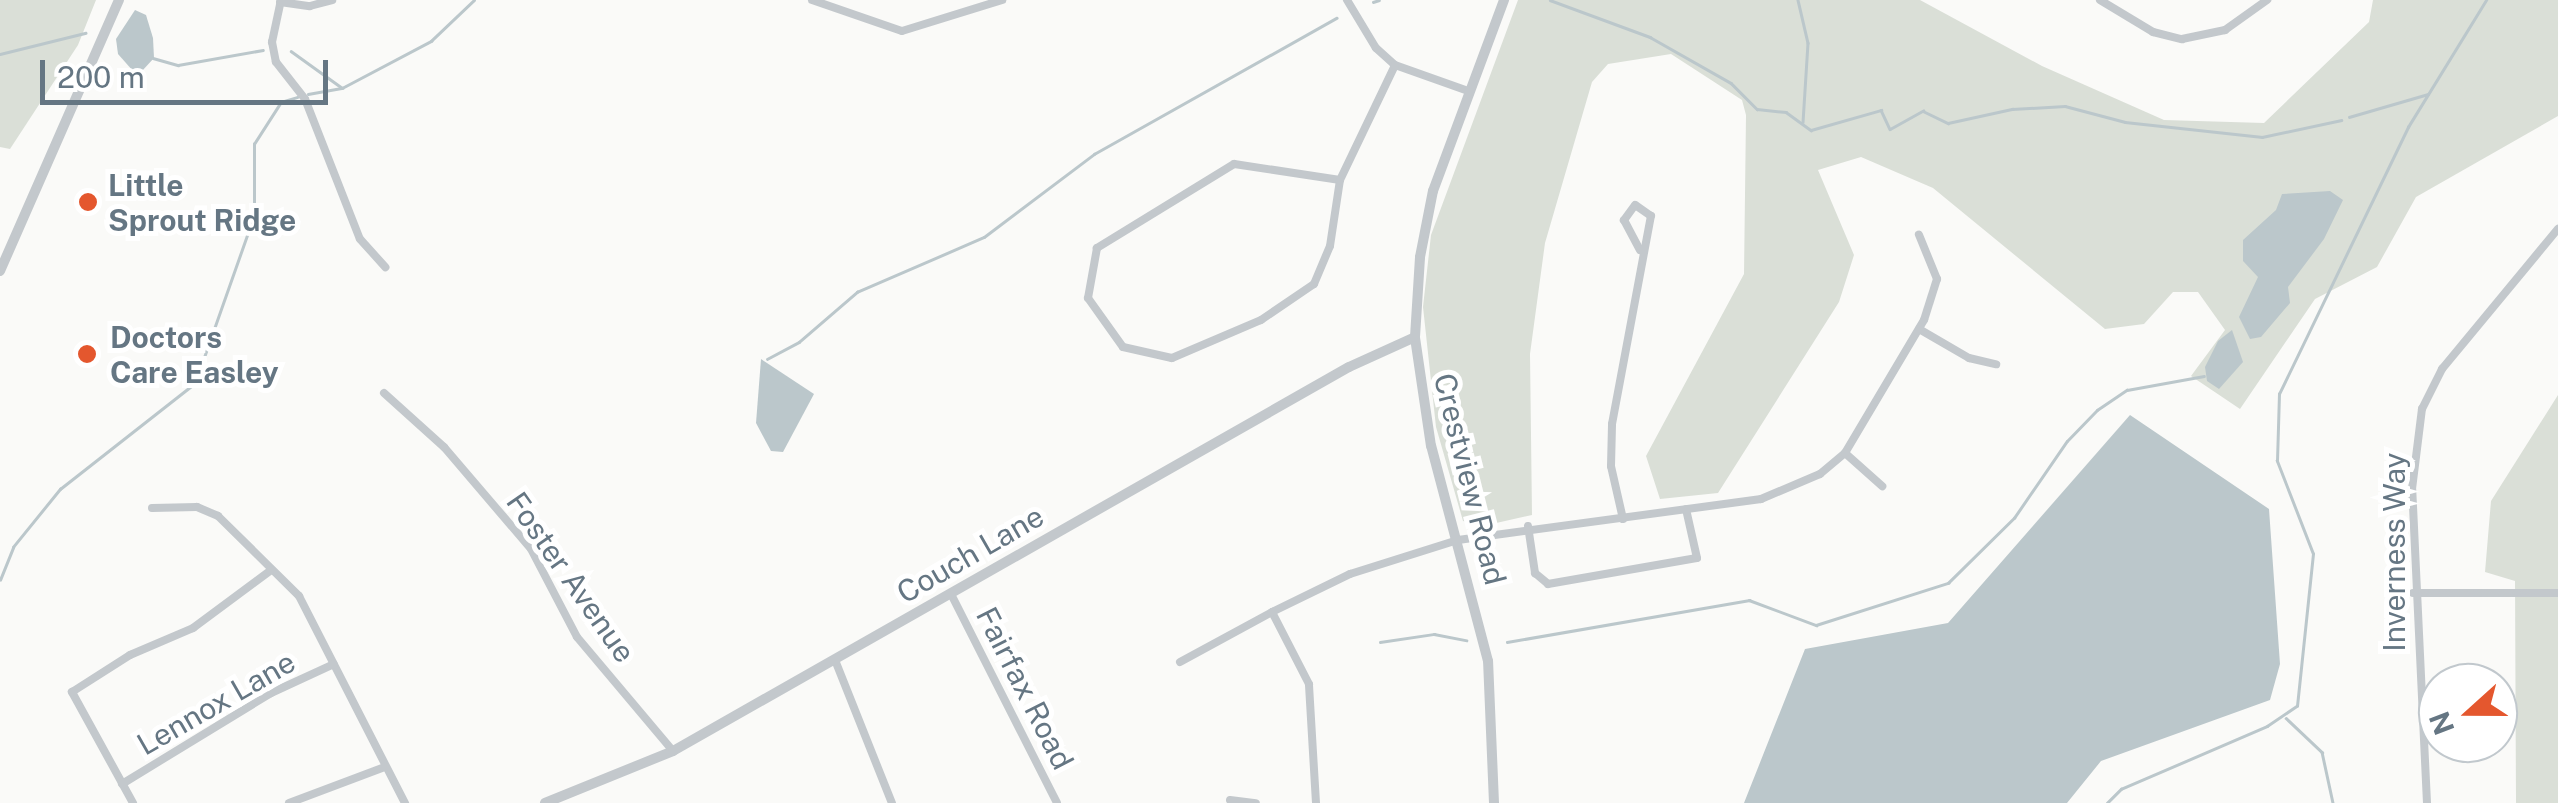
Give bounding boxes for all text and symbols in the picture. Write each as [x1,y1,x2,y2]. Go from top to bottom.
scale bar [45,40,332,102]
text: 200 m [57,59,145,95]
place label: Little Sprout Ridge [108,167,296,238]
marker: Little Sprout Ridge [77,191,99,213]
place label: Doctors Care Easley [110,319,279,390]
marker: Doctors Care Easley [74,341,100,367]
street label: Crestview Road [1426,370,1514,588]
street label: Inverness Way [2376,452,2412,652]
street label: Foster Avenue [499,485,643,669]
street label: Couch Lane [890,498,1050,610]
street label: Fairfax Road [969,601,1081,775]
street label: Lennox Lane [131,643,301,763]
north arrow [2418,663,2518,763]
text: N [2422,707,2461,739]

